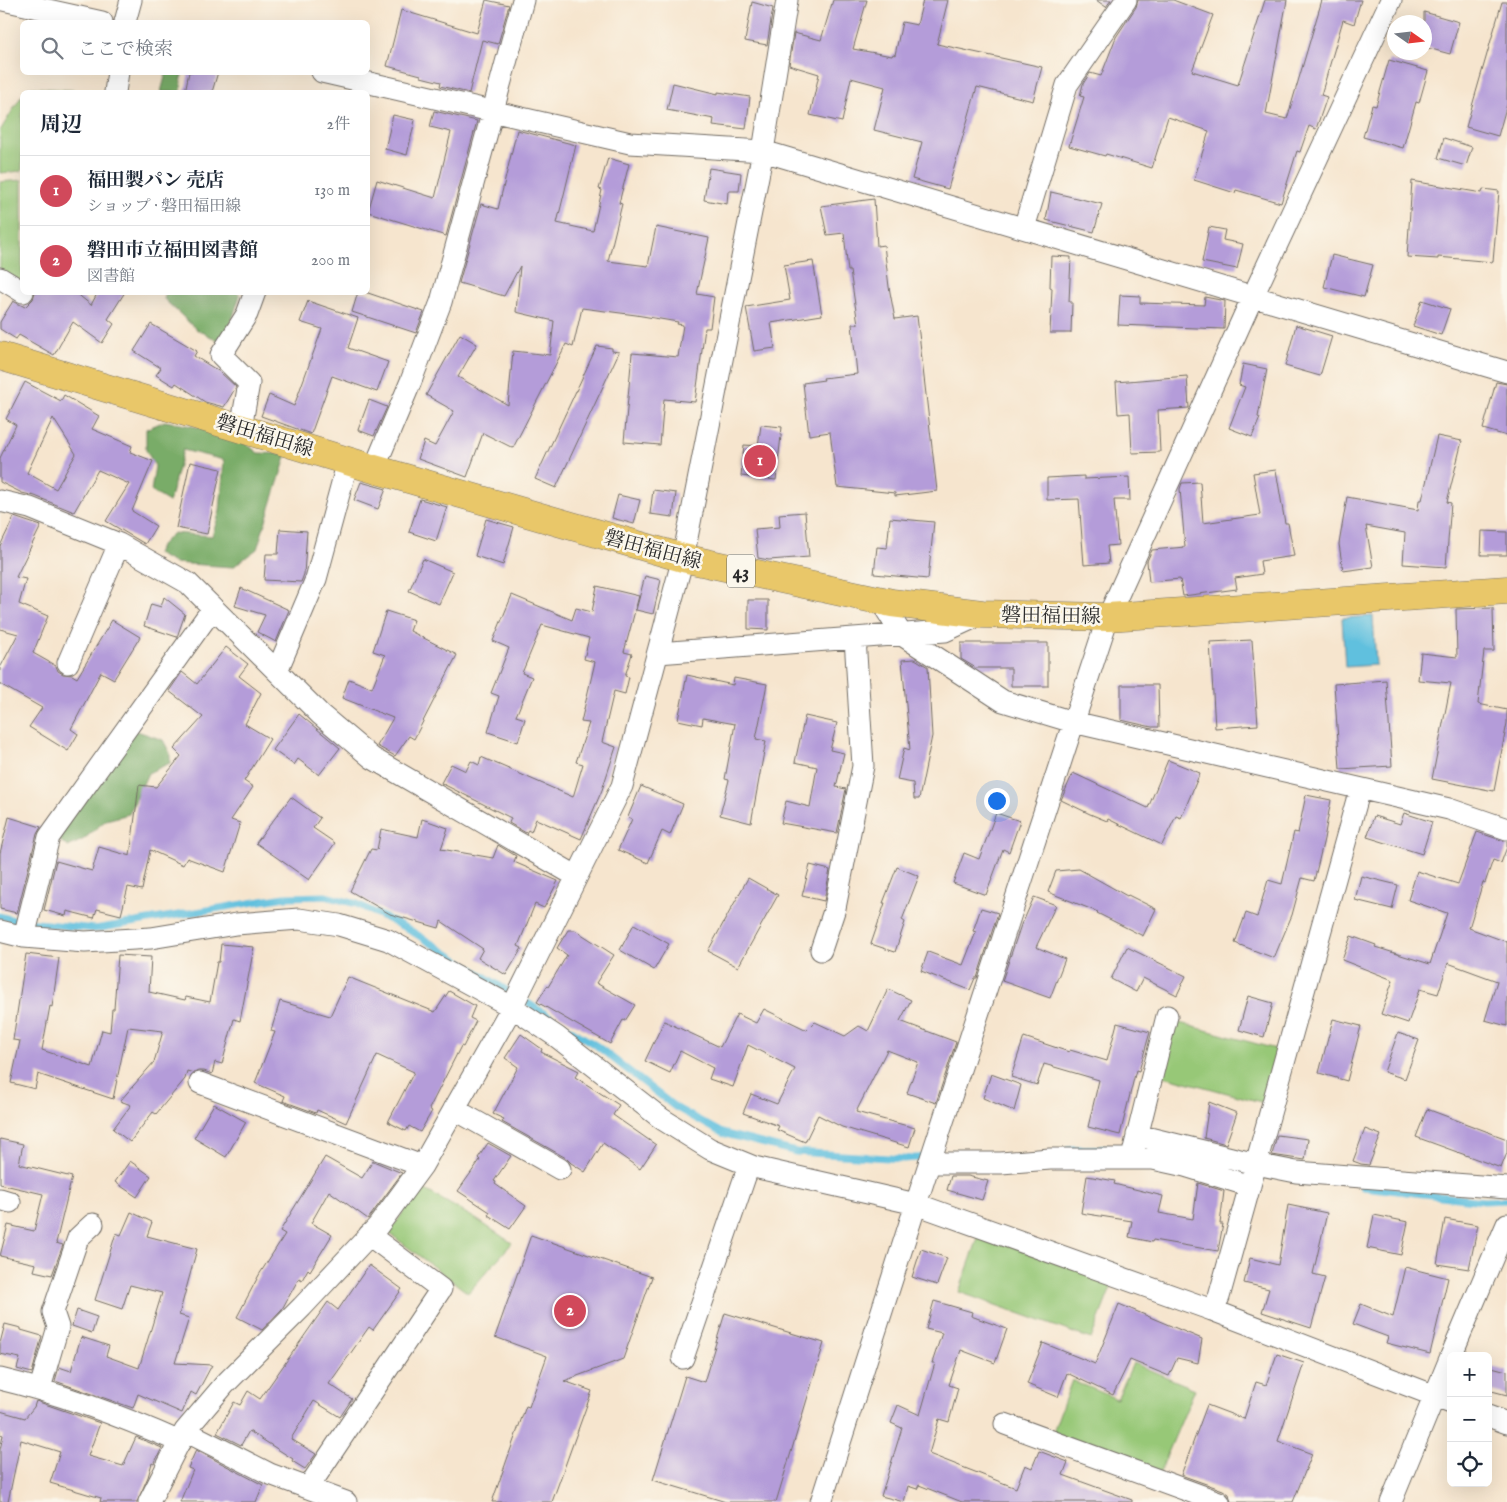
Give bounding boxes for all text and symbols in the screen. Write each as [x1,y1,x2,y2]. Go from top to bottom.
north arrow [1387,15,1432,60]
search box [20,20,370,75]
icon: search [38,34,66,62]
text: ここで検索 [78,38,173,62]
text: 周辺 [40,112,82,139]
text: 2件 [326,115,350,135]
text: 福田製パン 売店 [87,169,224,193]
text: 1 [53,181,59,201]
text: 130 m [314,181,350,201]
text: ショップ · 磐田福田線 [87,197,241,217]
text: 磐田市立福田図書館 [87,239,258,263]
text: 2 [52,251,60,271]
text: 200 m [311,251,350,271]
text: 図書館 [87,267,135,287]
street label: 磐田福田線 [213,410,316,463]
pin: 1 [744,442,776,480]
street label: 磐田福田線 [601,525,704,575]
road number: 43 [727,554,755,588]
street label: 磐田福田線 [1001,603,1101,630]
your location [984,788,1010,814]
pin: 2 [554,1292,586,1330]
map controls [1447,1352,1492,1487]
button: + [1447,1352,1492,1397]
button: − [1447,1397,1492,1442]
button: locate [1447,1442,1492,1487]

